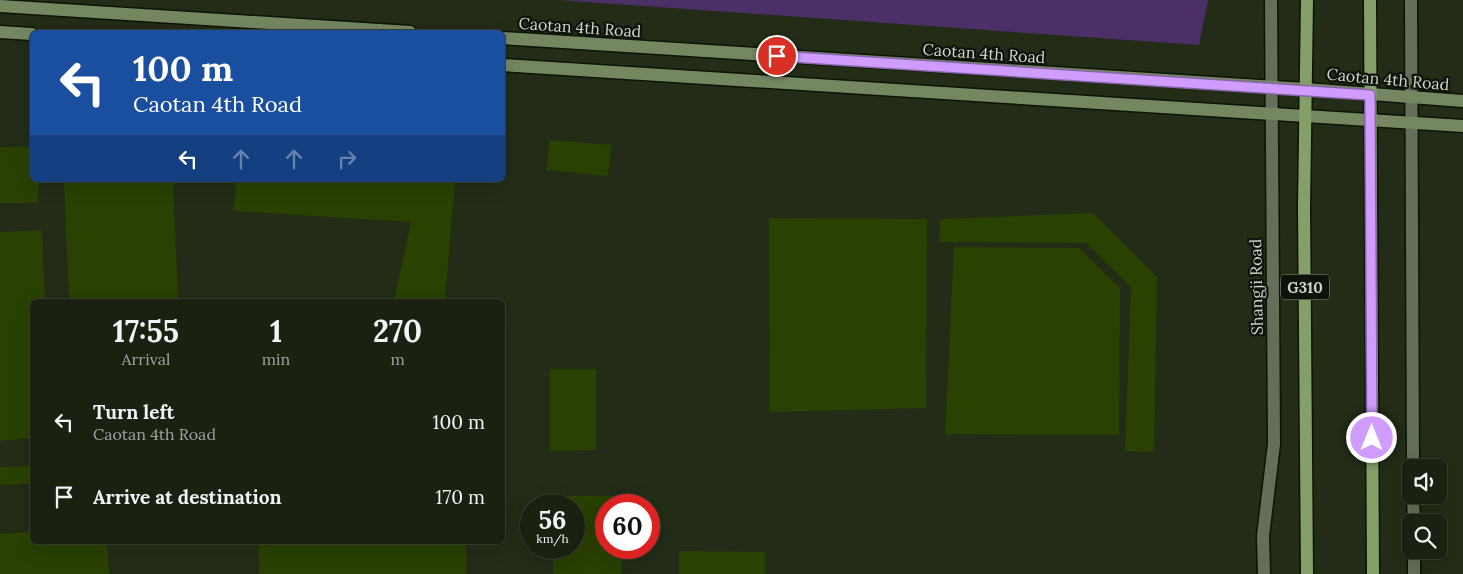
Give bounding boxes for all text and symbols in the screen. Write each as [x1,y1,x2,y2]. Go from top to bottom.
street label: Caotan 4th Road [518,13,642,41]
pin [756,35,798,77]
street label: Caotan 4th Road [922,39,1046,67]
icon: arrive [763,42,791,70]
text: 100 m [133,46,233,91]
icon: left [50,50,115,115]
street label: Caotan 4th Road [1326,64,1451,94]
text: Caotan 4th Road [133,90,302,118]
icon: left [174,145,202,173]
icon: ahead [227,145,255,173]
icon: ahead [280,145,308,173]
icon: right [333,145,361,173]
street label: Shangji Road [1245,238,1267,335]
road number: G310 [1281,274,1329,300]
text: 17:55 [113,312,179,350]
text: 1 [270,312,282,350]
text: 270 [373,312,422,350]
text: Arrival [121,349,170,369]
text: min [262,349,290,369]
text: m [390,349,405,369]
text: Turn left [93,400,174,424]
icon: left [50,408,78,436]
text: 100 m [433,410,485,434]
position arrow [1345,411,1397,463]
text: Caotan 4th Road [93,424,216,444]
map controls [1402,459,1447,559]
button: sound [1402,459,1447,504]
icon: arrive [50,483,78,511]
text: Arrive at destination [93,485,282,509]
text: 170 m [436,485,485,509]
speed limit sign: 60 [595,494,660,559]
text: 56 [539,504,566,536]
button: search [1402,514,1447,559]
text: km/h [536,531,569,546]

